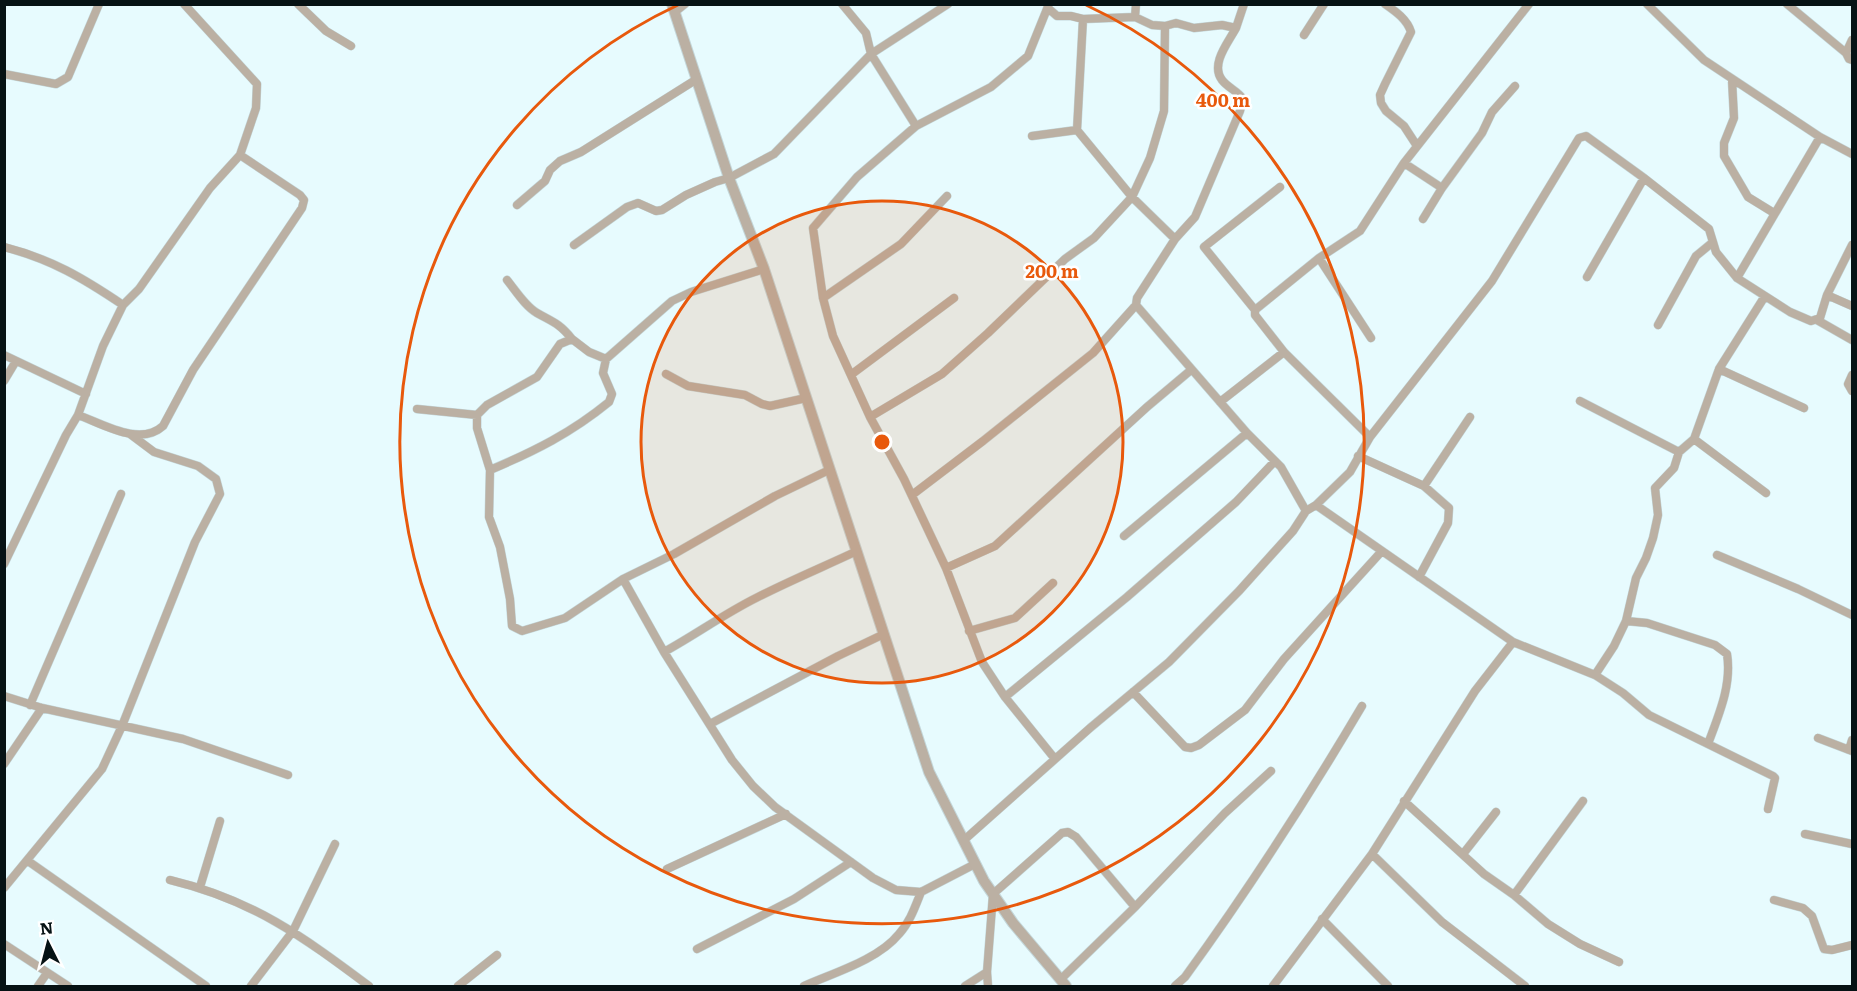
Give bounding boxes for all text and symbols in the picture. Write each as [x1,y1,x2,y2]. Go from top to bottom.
text: 400 m [1196,86,1250,113]
text: 200 m [1025,257,1079,284]
centre of rings [872,432,892,452]
north arrow [18,913,78,973]
text: N [38,914,54,940]

